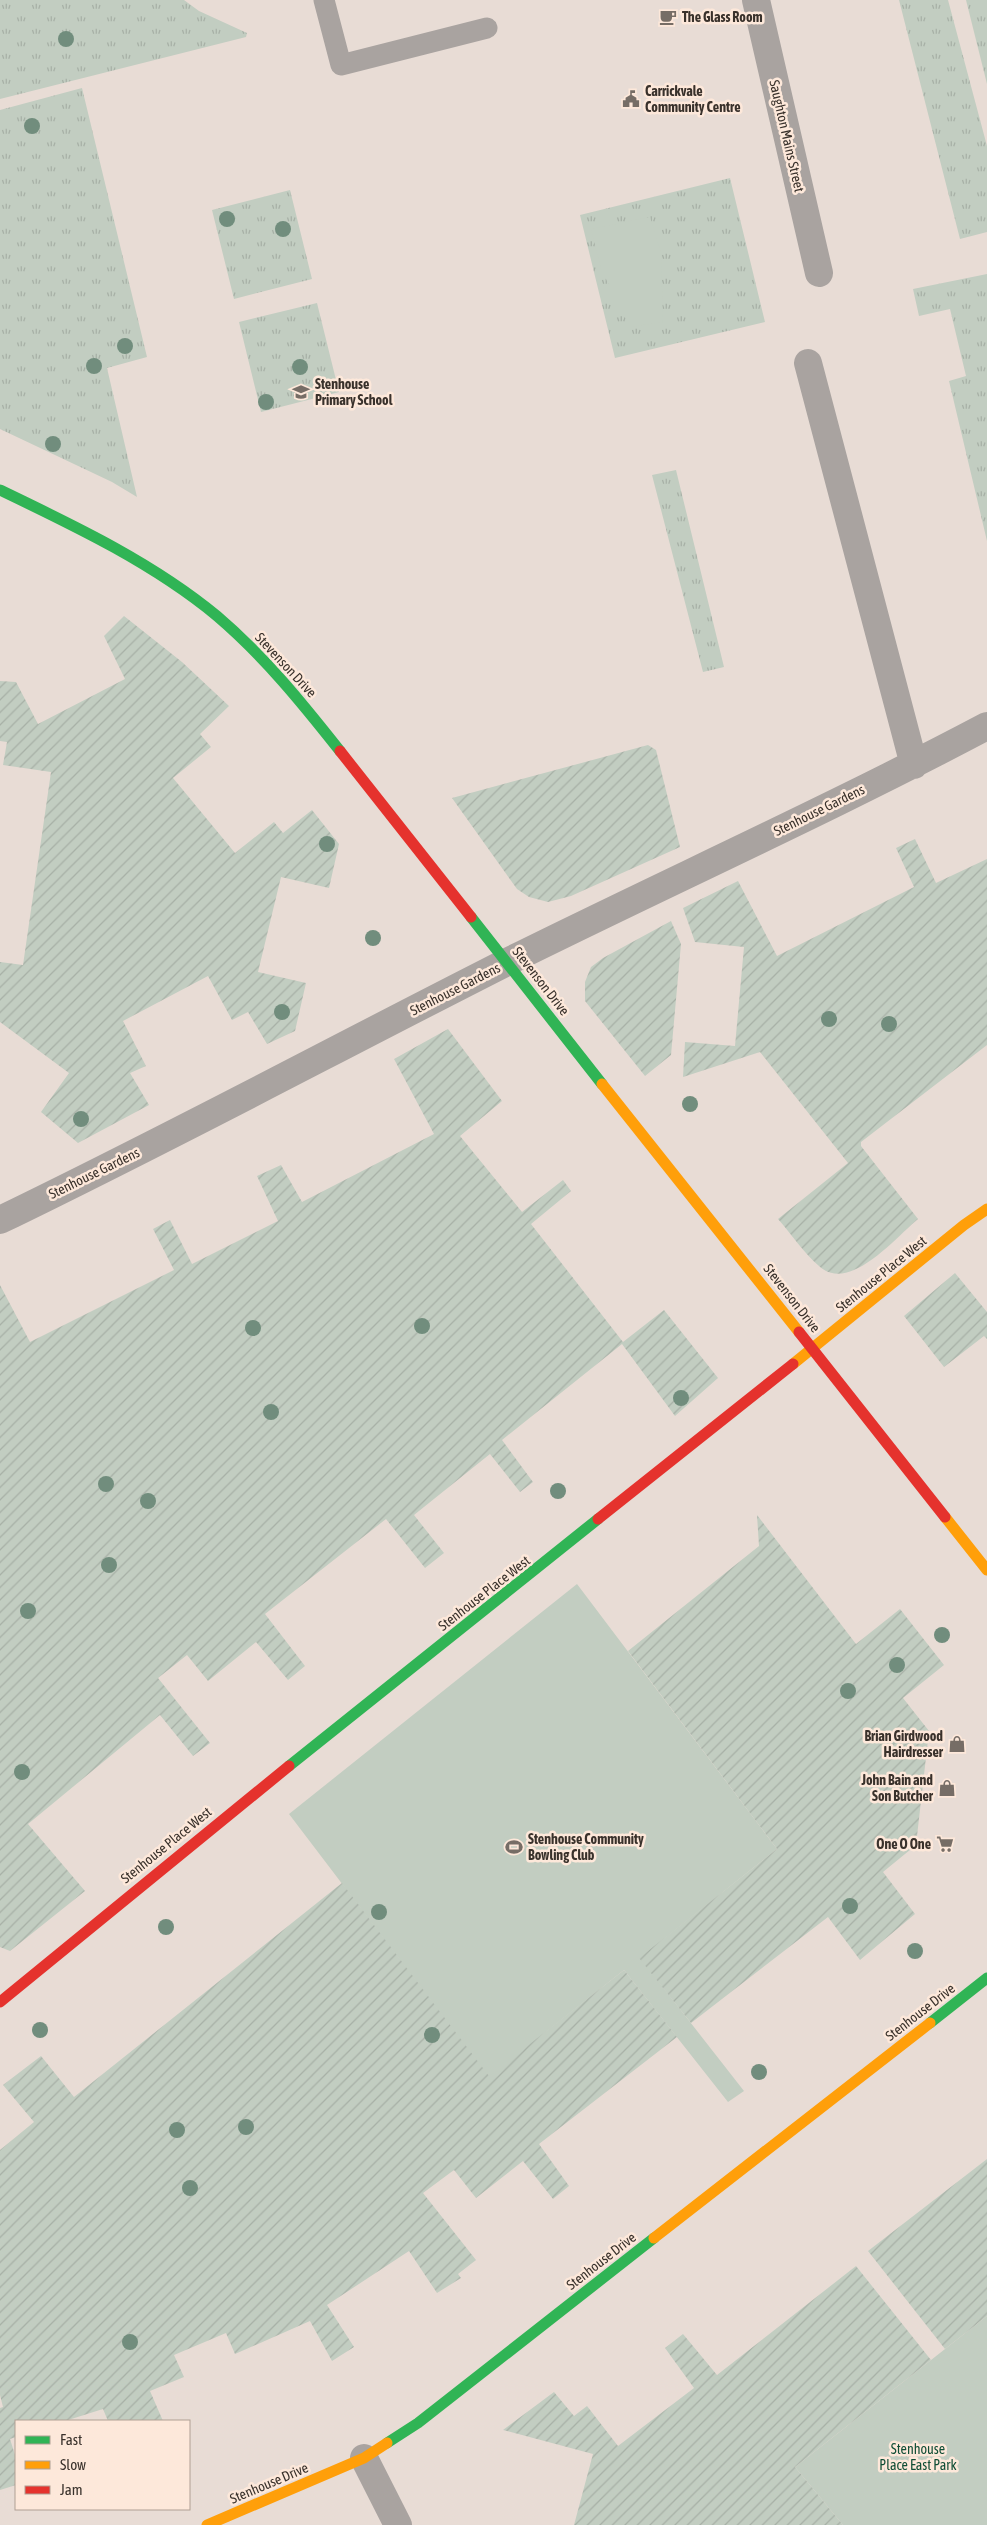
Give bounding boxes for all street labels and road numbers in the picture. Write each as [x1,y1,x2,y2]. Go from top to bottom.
street label: Saughton Mains Street [766,78,808,194]
street label: Stevenson Drive [252,629,320,701]
street label: Stenhouse Gardens [771,781,867,839]
street label: Stevenson Drive [509,944,573,1018]
street label: Stenhouse Gardens [407,959,503,1019]
street label: Stenhouse Gardens [46,1144,142,1202]
street label: Stenhouse Place West [832,1233,930,1315]
street label: Stevenson Drive [760,1261,824,1335]
street label: Stenhouse Place West [435,1552,533,1634]
street label: Stenhouse Place West [117,1804,215,1886]
street label: Stenhouse Drive [882,1980,958,2044]
street label: Stenhouse Drive [563,2229,639,2293]
street label: Stenhouse Drive [227,2459,311,2507]

